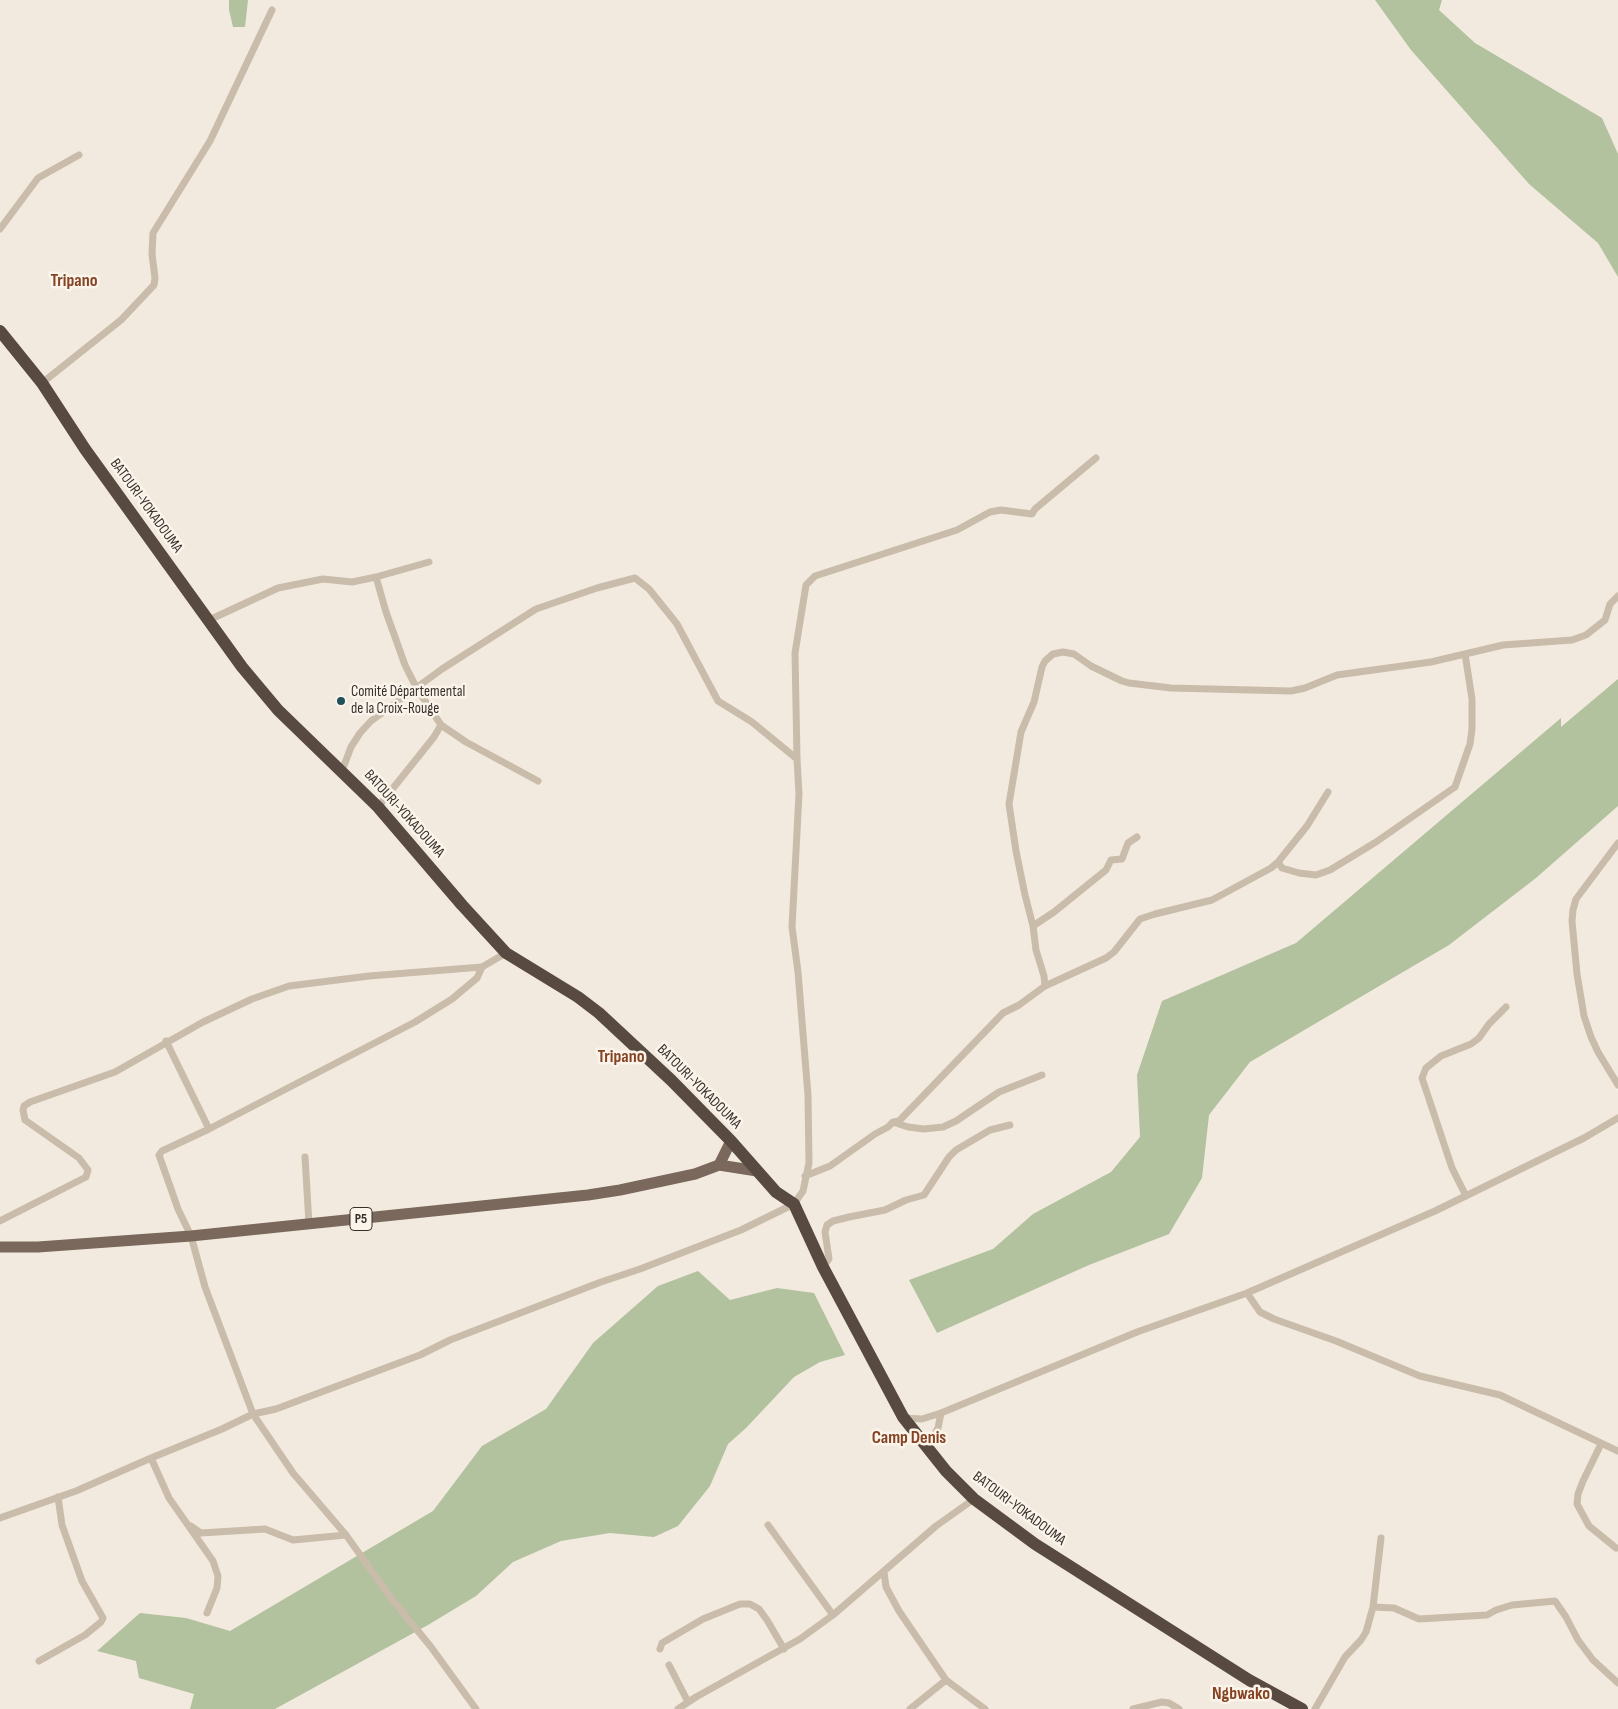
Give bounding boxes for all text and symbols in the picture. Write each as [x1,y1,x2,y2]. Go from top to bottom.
district label: Tripano [50,270,98,292]
street label: BATOURI-YOKADOUMA [106,455,186,557]
place label: Comité Départemental de la Croix-Rouge [351,683,465,718]
marker: Comité Départemental de la Croix-Rouge [335,695,347,707]
street label: BATOURI-YOKADOUMA [360,766,448,862]
street label: BATOURI-YOKADOUMA [653,1041,745,1133]
district label: Tripano [597,1046,645,1068]
road number: P5 [350,1208,372,1230]
district label: Camp Denis [872,1427,946,1449]
street label: BATOURI-YOKADOUMA [969,1468,1069,1550]
district label: Ngbwako [1212,1683,1270,1705]

